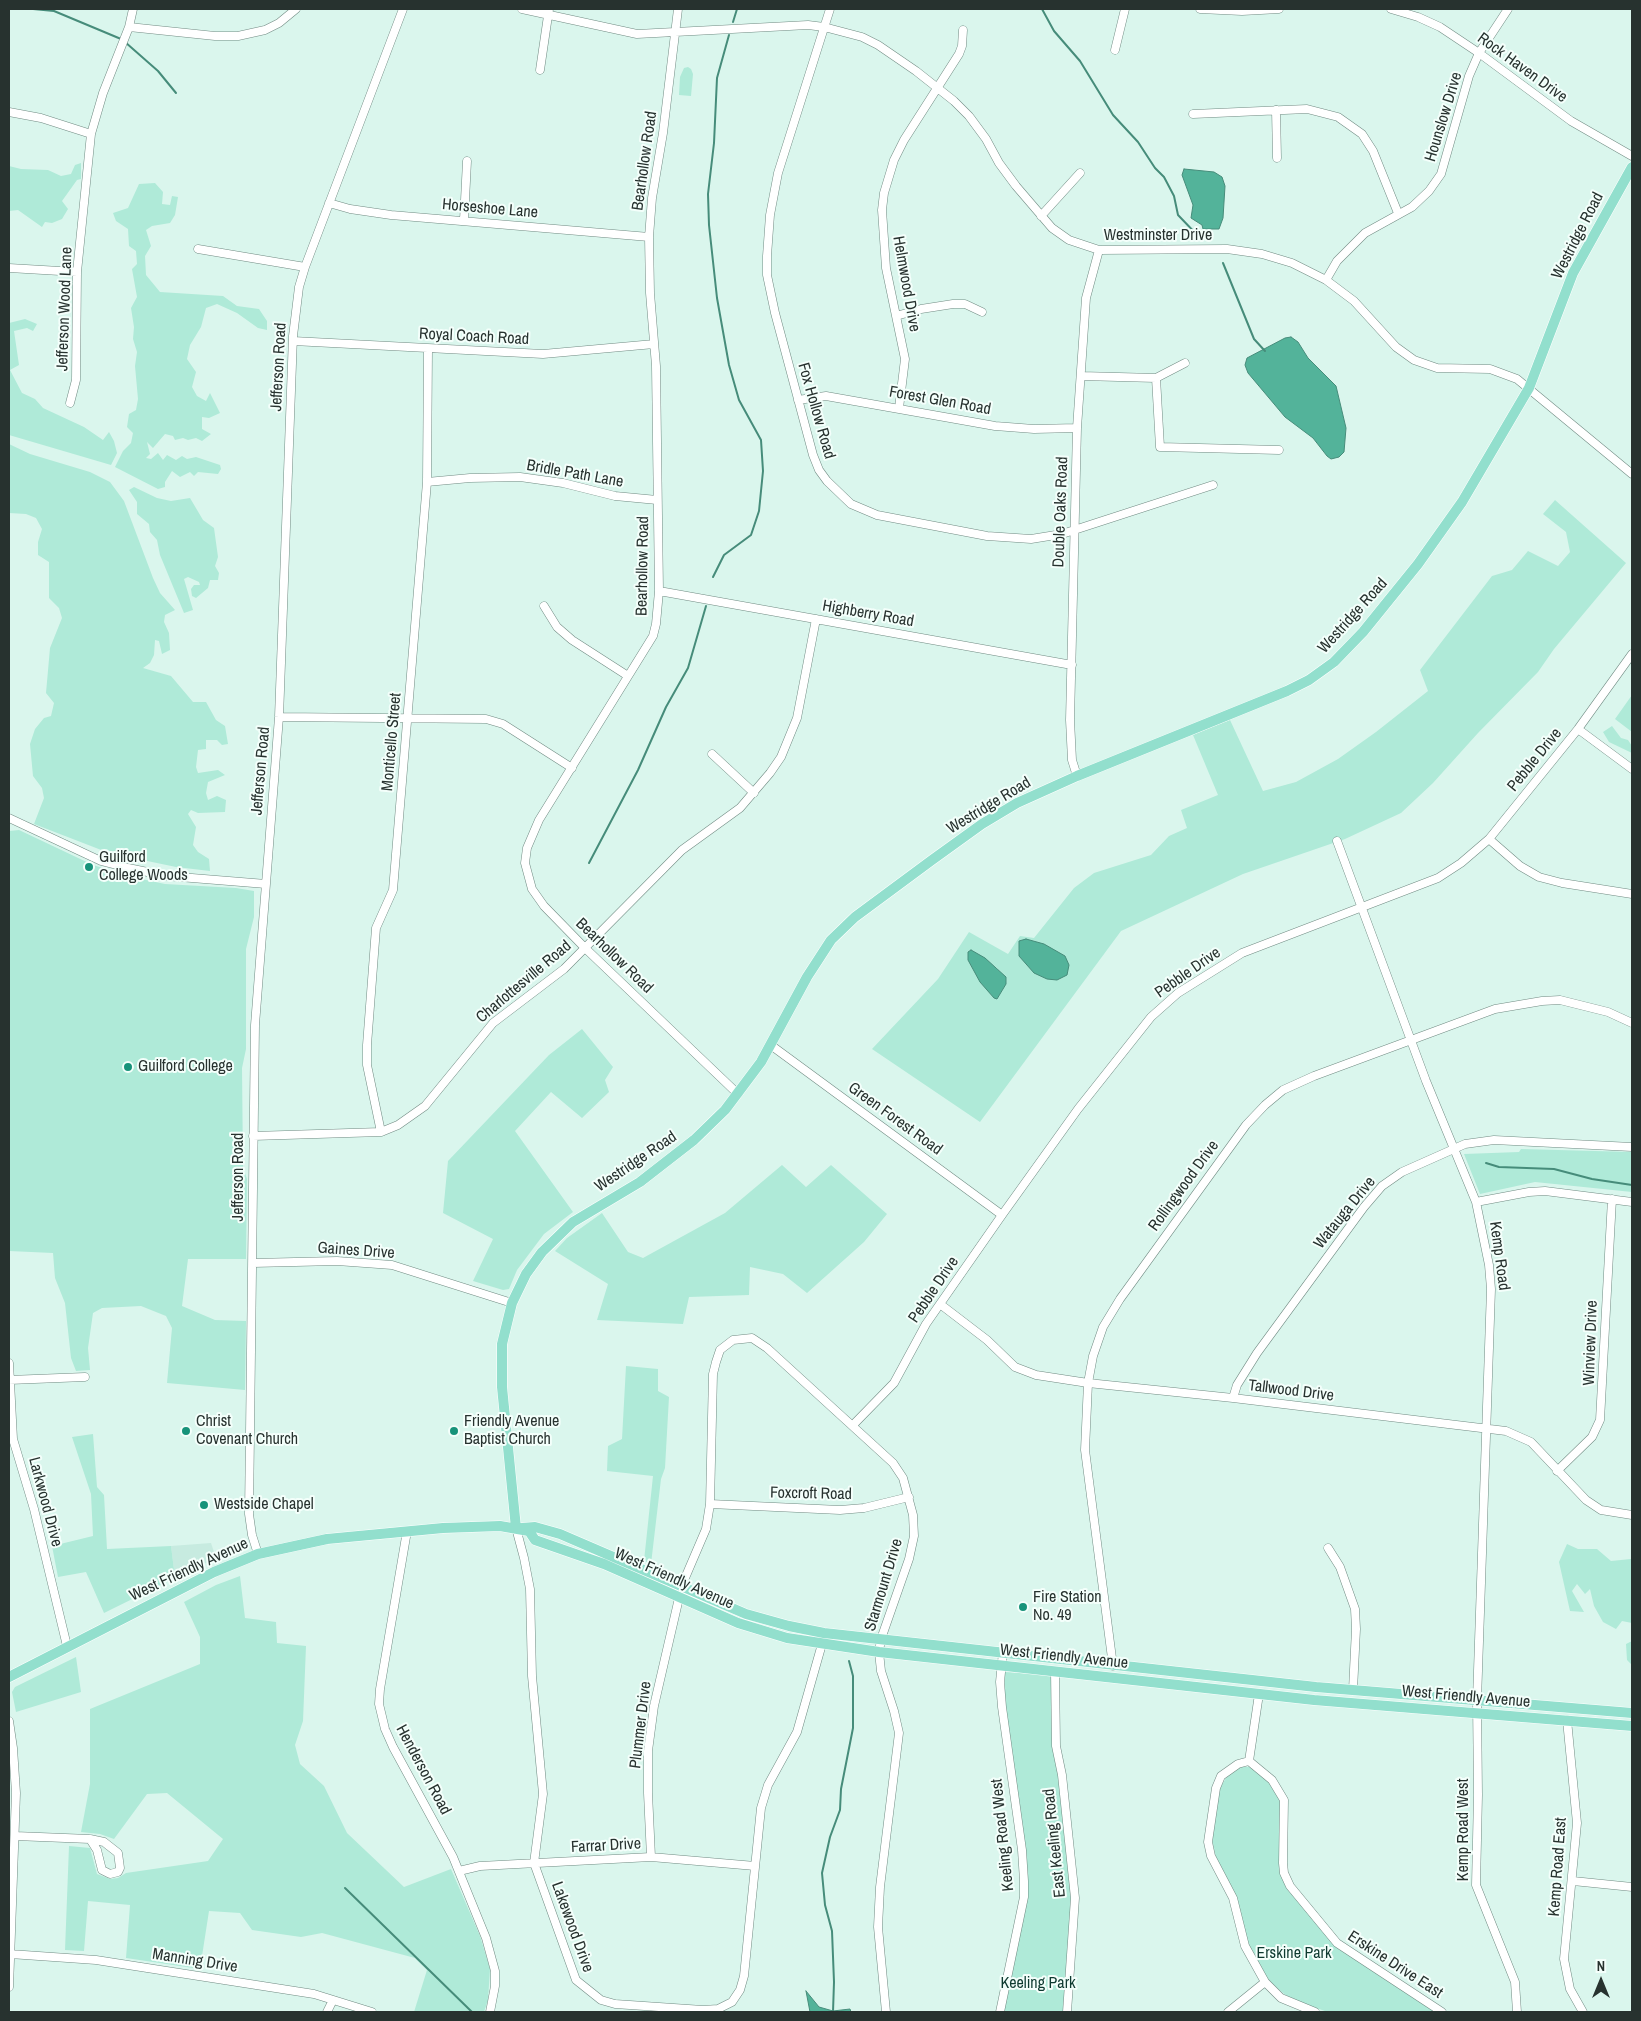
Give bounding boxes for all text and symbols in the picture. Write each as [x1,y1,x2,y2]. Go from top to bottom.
street label: Rock Haven Drive [1473,29,1571,107]
street label: Hounslow Drive [1421,70,1467,164]
street label: Bearhollow Road [629,110,661,212]
street label: Westridge Road [1548,190,1608,282]
street label: Horseshoe Lane [441,195,539,223]
street label: Westminster Drive [1104,226,1212,246]
street label: Helmwood Drive [888,235,924,333]
street label: Jefferson Wood Lane [53,247,77,371]
street label: Jefferson Road [267,322,291,412]
street label: Royal Coach Road [419,325,529,349]
street label: Fox Hollow Road [793,361,839,461]
street label: Forest Glen Road [888,383,992,419]
street label: Bridle Path Lane [525,456,625,492]
street label: Double Oaks Road [1049,456,1073,568]
street label: Bearhollow Road [633,516,653,616]
street label: Westridge Road [1314,574,1392,658]
street label: Highberry Road [821,597,915,631]
street label: Monticello Street [378,692,406,792]
street label: Pebble Drive [1504,724,1566,796]
street label: Jefferson Road [248,726,274,816]
street label: Westridge Road [944,773,1034,839]
place label: Guilford College Woods [99,848,188,886]
marker: Guilford College Woods [83,861,95,873]
street label: Bearhollow Road [571,914,657,998]
street label: Charlottesville Road [473,937,575,1027]
street label: Pebble Drive [1151,943,1225,1003]
place label: Guilford College [138,1057,233,1077]
marker: Guilford College [122,1061,134,1073]
street label: Green Forest Road [844,1078,946,1160]
street label: Westridge Road [591,1128,681,1196]
street label: Jefferson Road [229,1133,249,1221]
street label: Rollingwood Drive [1145,1137,1223,1235]
street label: Watauga Drive [1310,1173,1380,1253]
street label: Kemp Road [1485,1220,1513,1292]
street label: Gaines Drive [317,1239,395,1263]
street label: Pebble Drive [905,1253,963,1327]
street label: Winview Drive [1580,1300,1602,1386]
street label: Tallwood Drive [1247,1376,1335,1406]
place label: Christ Covenant Church [196,1412,298,1450]
place label: Friendly Avenue Baptist Church [464,1412,559,1450]
marker: Christ Covenant Church [180,1425,192,1437]
marker: Friendly Avenue Baptist Church [448,1425,460,1437]
street label: Larkwood Drive [24,1455,66,1549]
street label: Foxcroft Road [770,1484,852,1504]
place label: Westside Chapel [214,1495,314,1515]
marker: Westside Chapel [198,1499,210,1511]
street label: West Friendly Avenue [127,1534,251,1606]
street label: Starmount Drive [861,1537,907,1633]
street label: West Friendly Avenue [611,1544,737,1614]
place label: Fire Station No. 49 [1033,1588,1102,1626]
marker: Fire Station No. 49 [1017,1601,1029,1613]
street label: West Friendly Avenue [999,1641,1129,1673]
street label: Plummer Drive [626,1680,656,1770]
street label: West Friendly Avenue [1401,1682,1531,1712]
street label: Henderson Road [391,1722,455,1818]
street label: Keeling Road West [988,1778,1018,1892]
street label: Kemp Road West [1454,1779,1474,1881]
street label: East Keeling Road [1040,1788,1070,1898]
street label: Kemp Road East [1545,1817,1571,1917]
street label: Farrar Drive [571,1835,641,1857]
street label: Lakewood Drive [547,1879,597,1975]
street label: Erskine Drive East [1344,1927,1446,2003]
park label: Erskine Park [1256,1944,1332,1964]
street label: Manning Drive [151,1945,239,1977]
north arrow [1576,1956,1626,2006]
text: N [1597,1957,1605,1975]
park label: Keeling Park [1000,1974,1076,1994]

